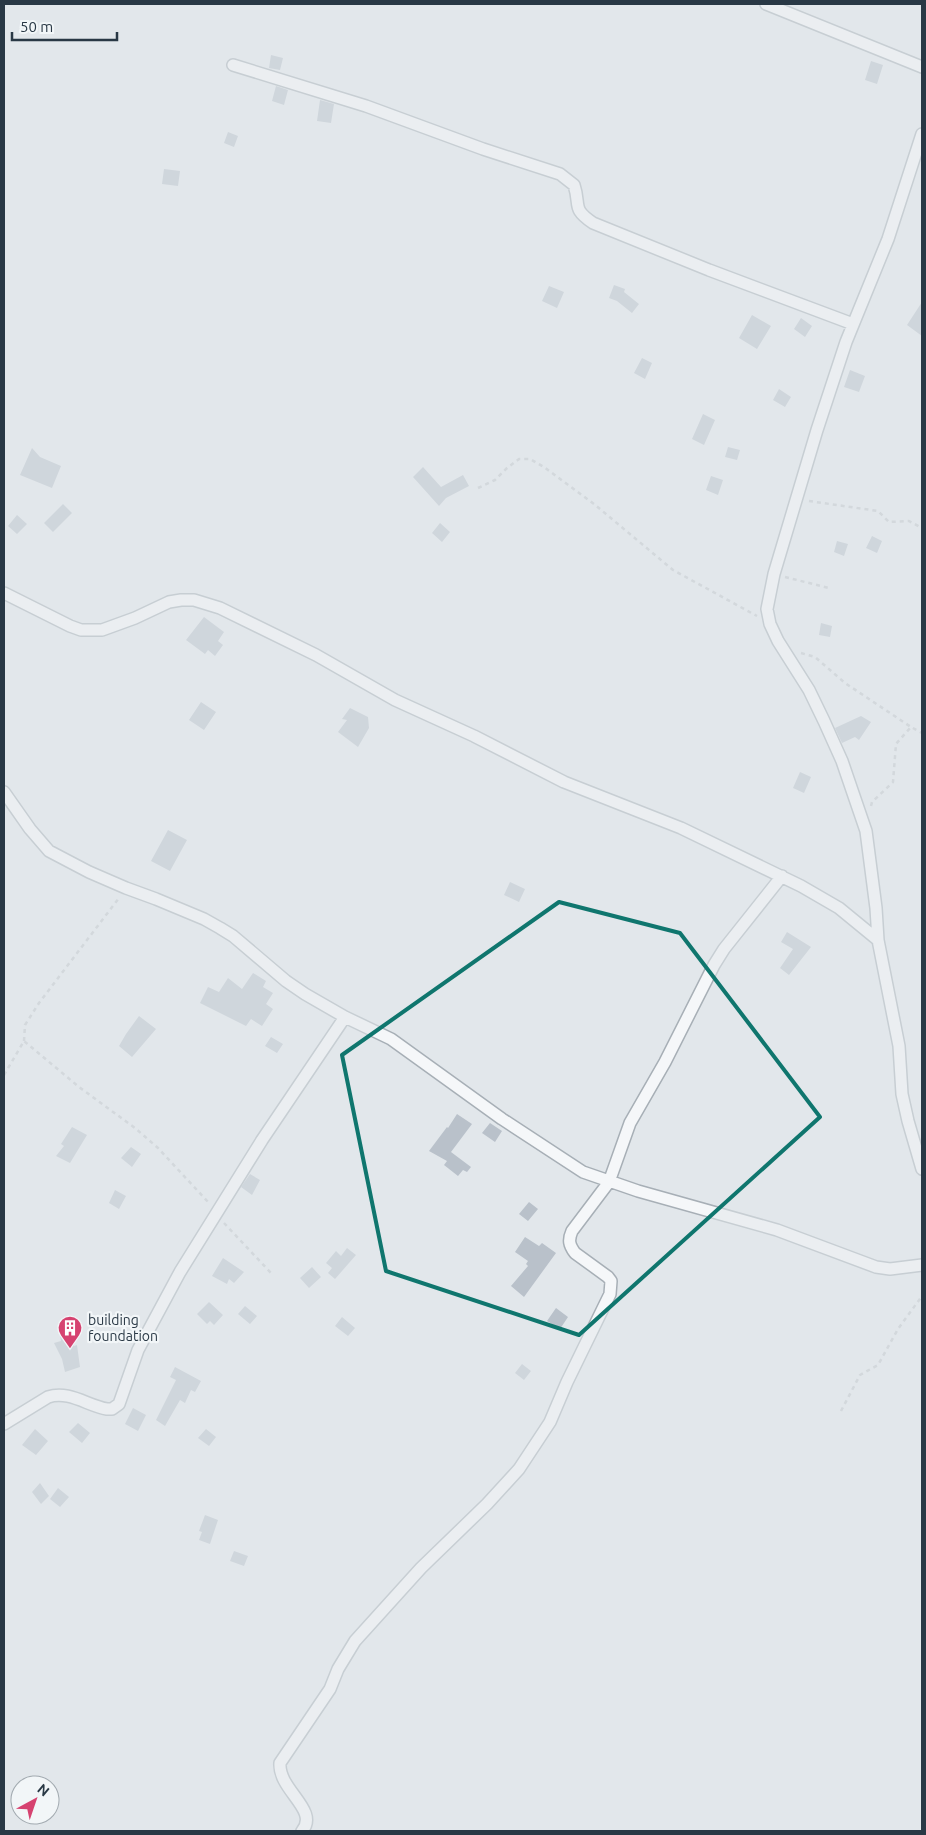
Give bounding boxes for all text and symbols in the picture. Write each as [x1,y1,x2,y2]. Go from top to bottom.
scale bar [12,10,118,42]
text: 50 m [20,18,53,35]
place label: building foundation [88,1312,158,1344]
building icon: building foundation [57,1315,83,1349]
north arrow [10,1775,60,1825]
text: N [34,1781,53,1800]

